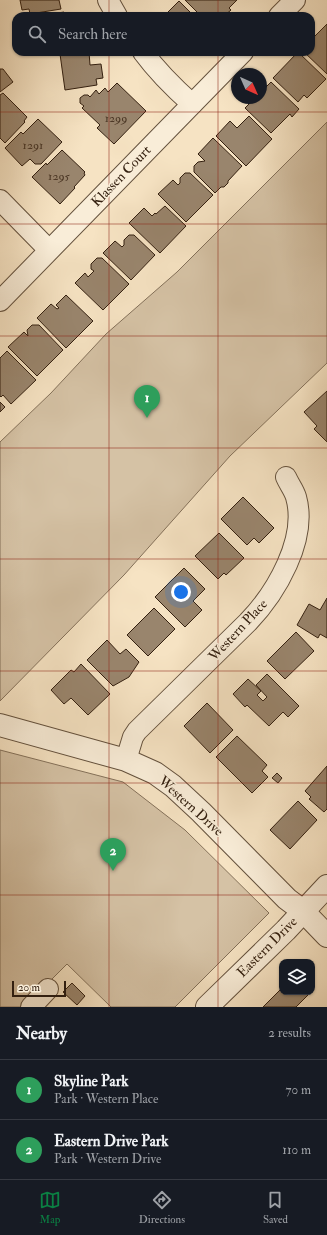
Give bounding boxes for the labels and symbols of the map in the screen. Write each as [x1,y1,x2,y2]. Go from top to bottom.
north arrow [231,68,267,104]
house number: 1299 [105,111,127,126]
house number: 1291 [23,138,43,153]
street label: Klassen Court [88,141,155,210]
house number: 1295 [48,169,71,184]
pin: 1 [134,385,160,418]
your location [171,582,191,602]
street label: Western Place [204,595,271,665]
street label: Western Drive [154,772,227,840]
pin: 2 [100,838,126,871]
street label: Eastern Drive [233,913,301,981]
scale bar [12,979,66,998]

